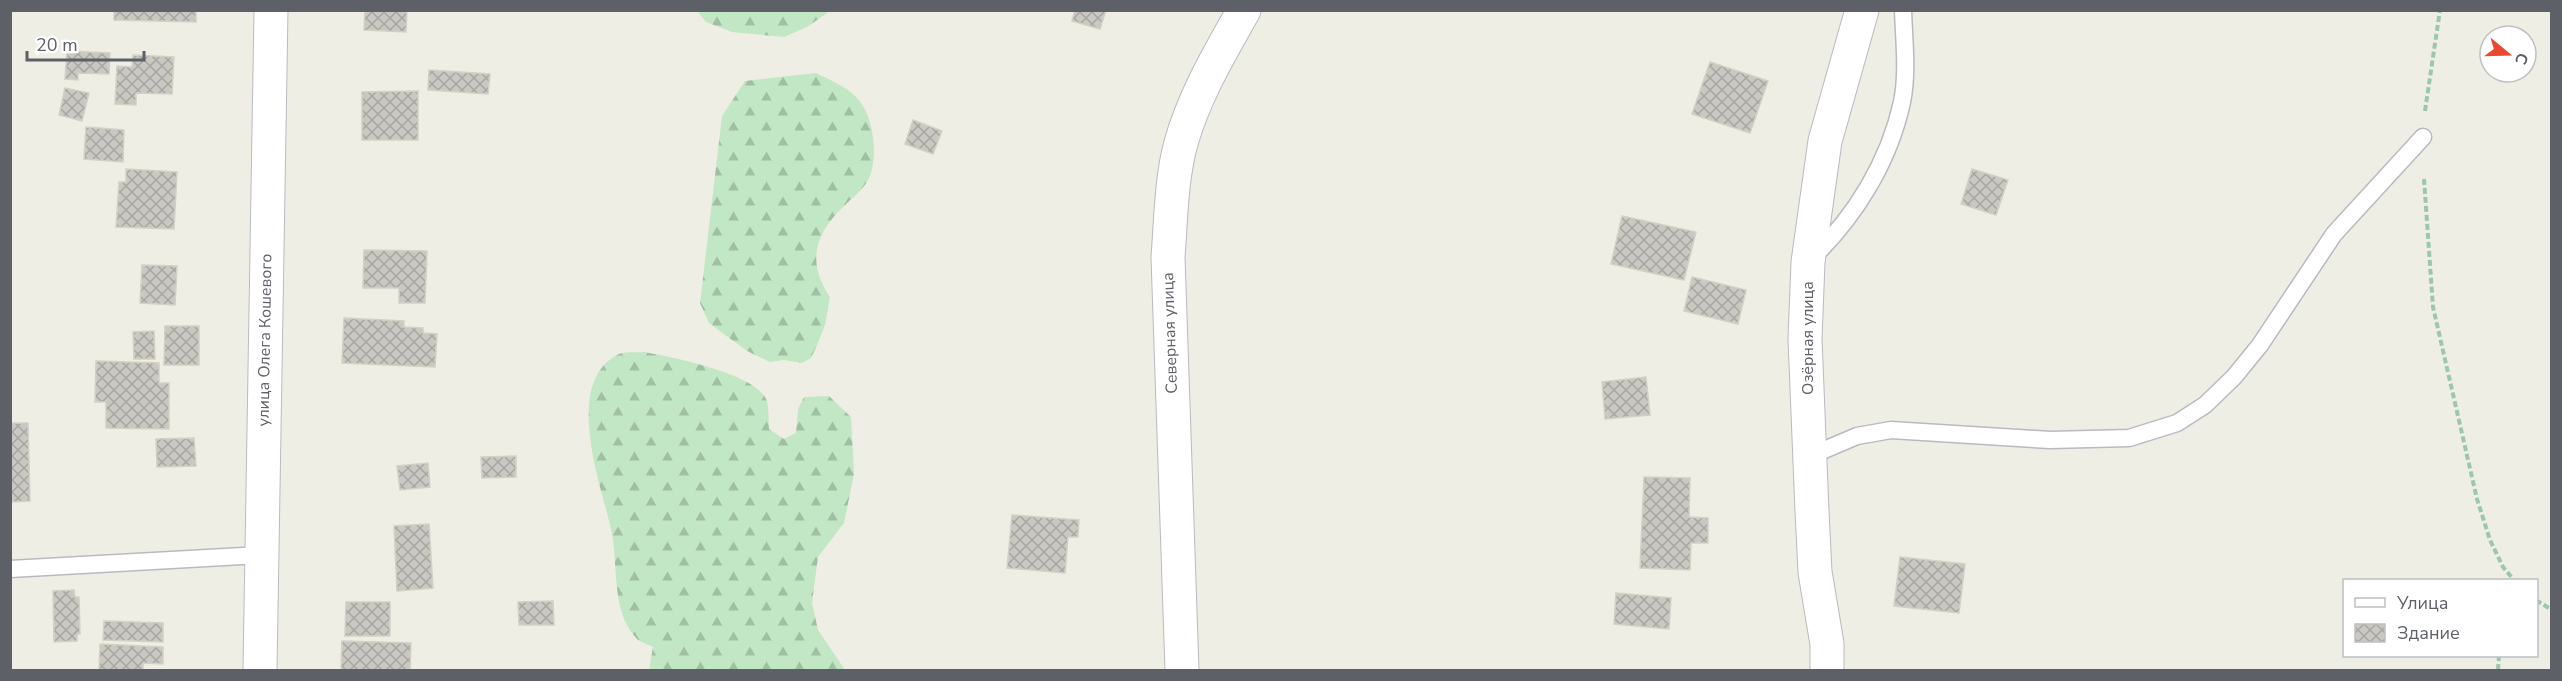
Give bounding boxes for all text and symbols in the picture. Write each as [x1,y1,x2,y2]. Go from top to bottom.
scale bar [27,24,144,62]
north arrow [2478,24,2538,84]
text: 20 m [36,33,78,57]
text: С [2509,50,2533,67]
street label: улица Олега Кошевого [252,253,278,427]
street label: Северная улица [1157,272,1183,394]
street label: Озёрная улица [1797,281,1819,395]
legend [2343,579,2538,657]
text: Улица [2396,591,2448,615]
text: Здание [2397,621,2460,645]

